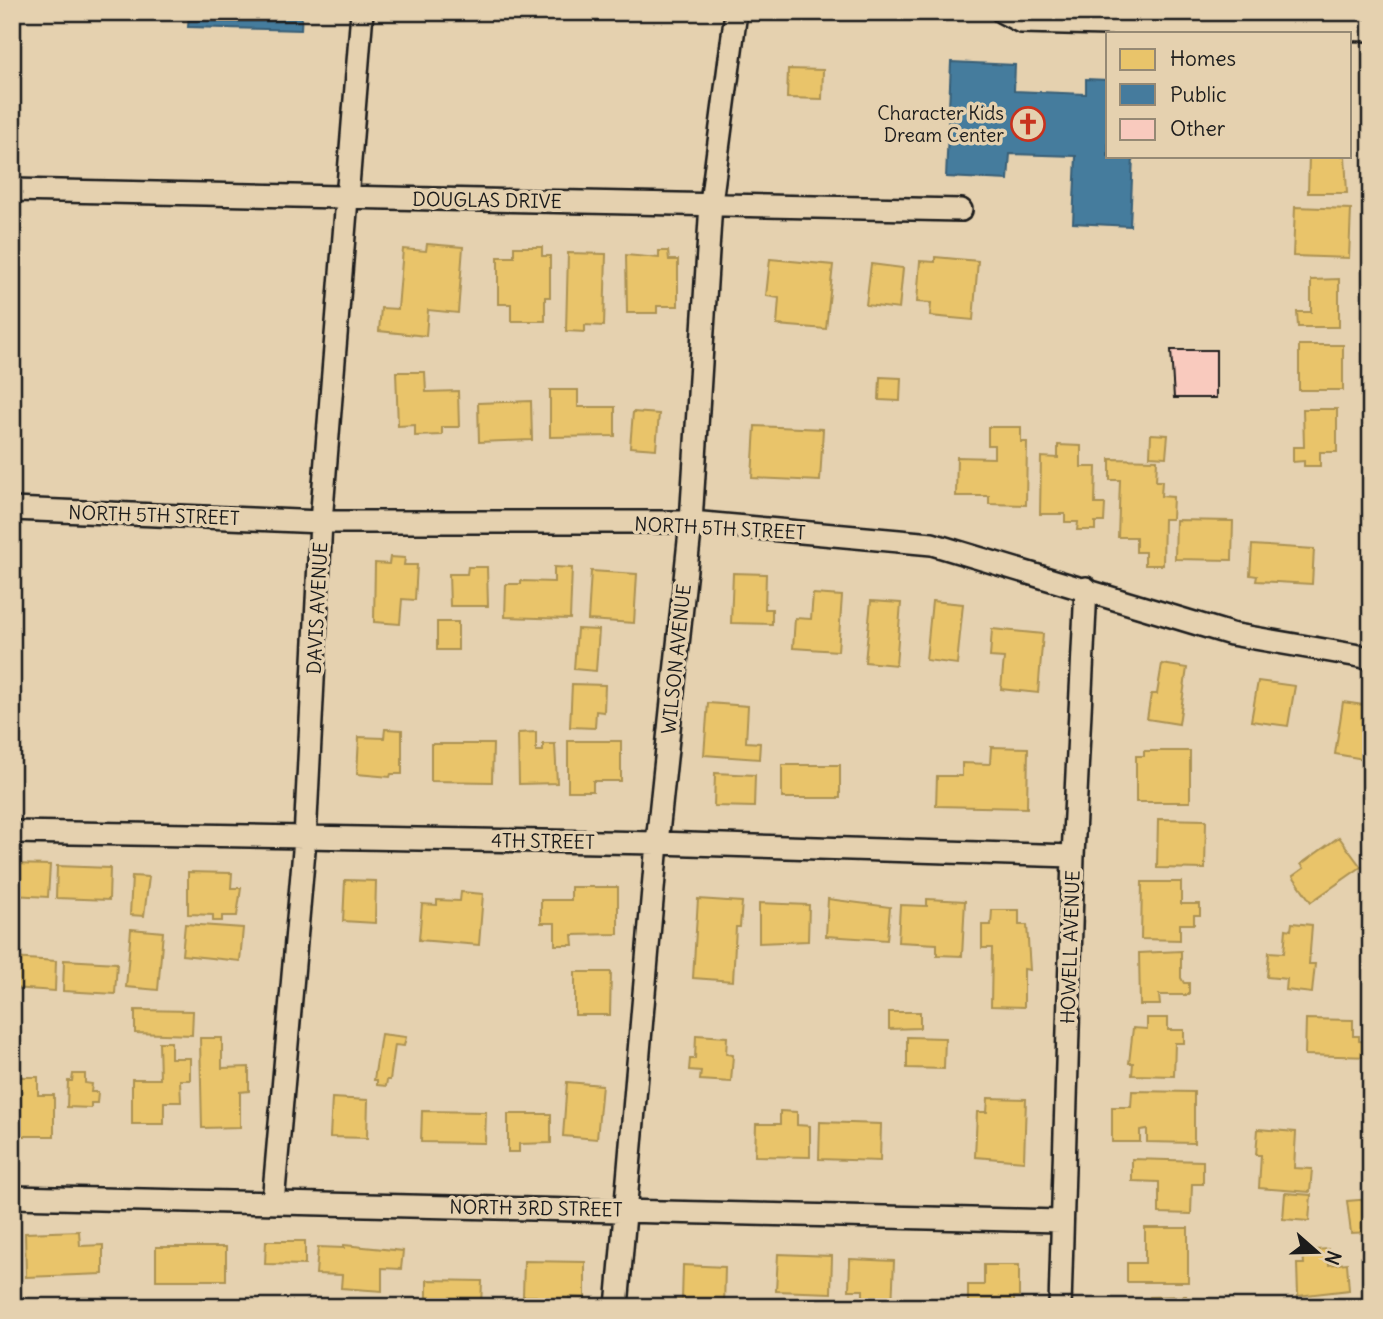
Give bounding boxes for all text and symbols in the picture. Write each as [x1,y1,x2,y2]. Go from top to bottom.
legend [1106,32,1352,158]
text: Homes [1170,45,1236,72]
text: Public [1170,81,1227,108]
place label: Character Kids Dream Center [877,101,1004,147]
church icon: Character Kids Dream Center [1009,105,1047,143]
text: Other [1170,115,1226,142]
street label: DOUGLAS DRIVE [412,187,562,213]
street label: NORTH 5TH STREET [68,500,240,530]
street label: NORTH 5TH STREET [634,512,806,544]
street label: DAVIS AVENUE [302,541,332,675]
street label: WILSON AVENUE [656,583,696,735]
street label: 4TH STREET [491,828,595,854]
street label: HOWELL AVENUE [1055,870,1085,1024]
street label: NORTH 3RD STREET [449,1194,623,1222]
north arrow [1282,1218,1352,1288]
text: N [1319,1248,1346,1268]

